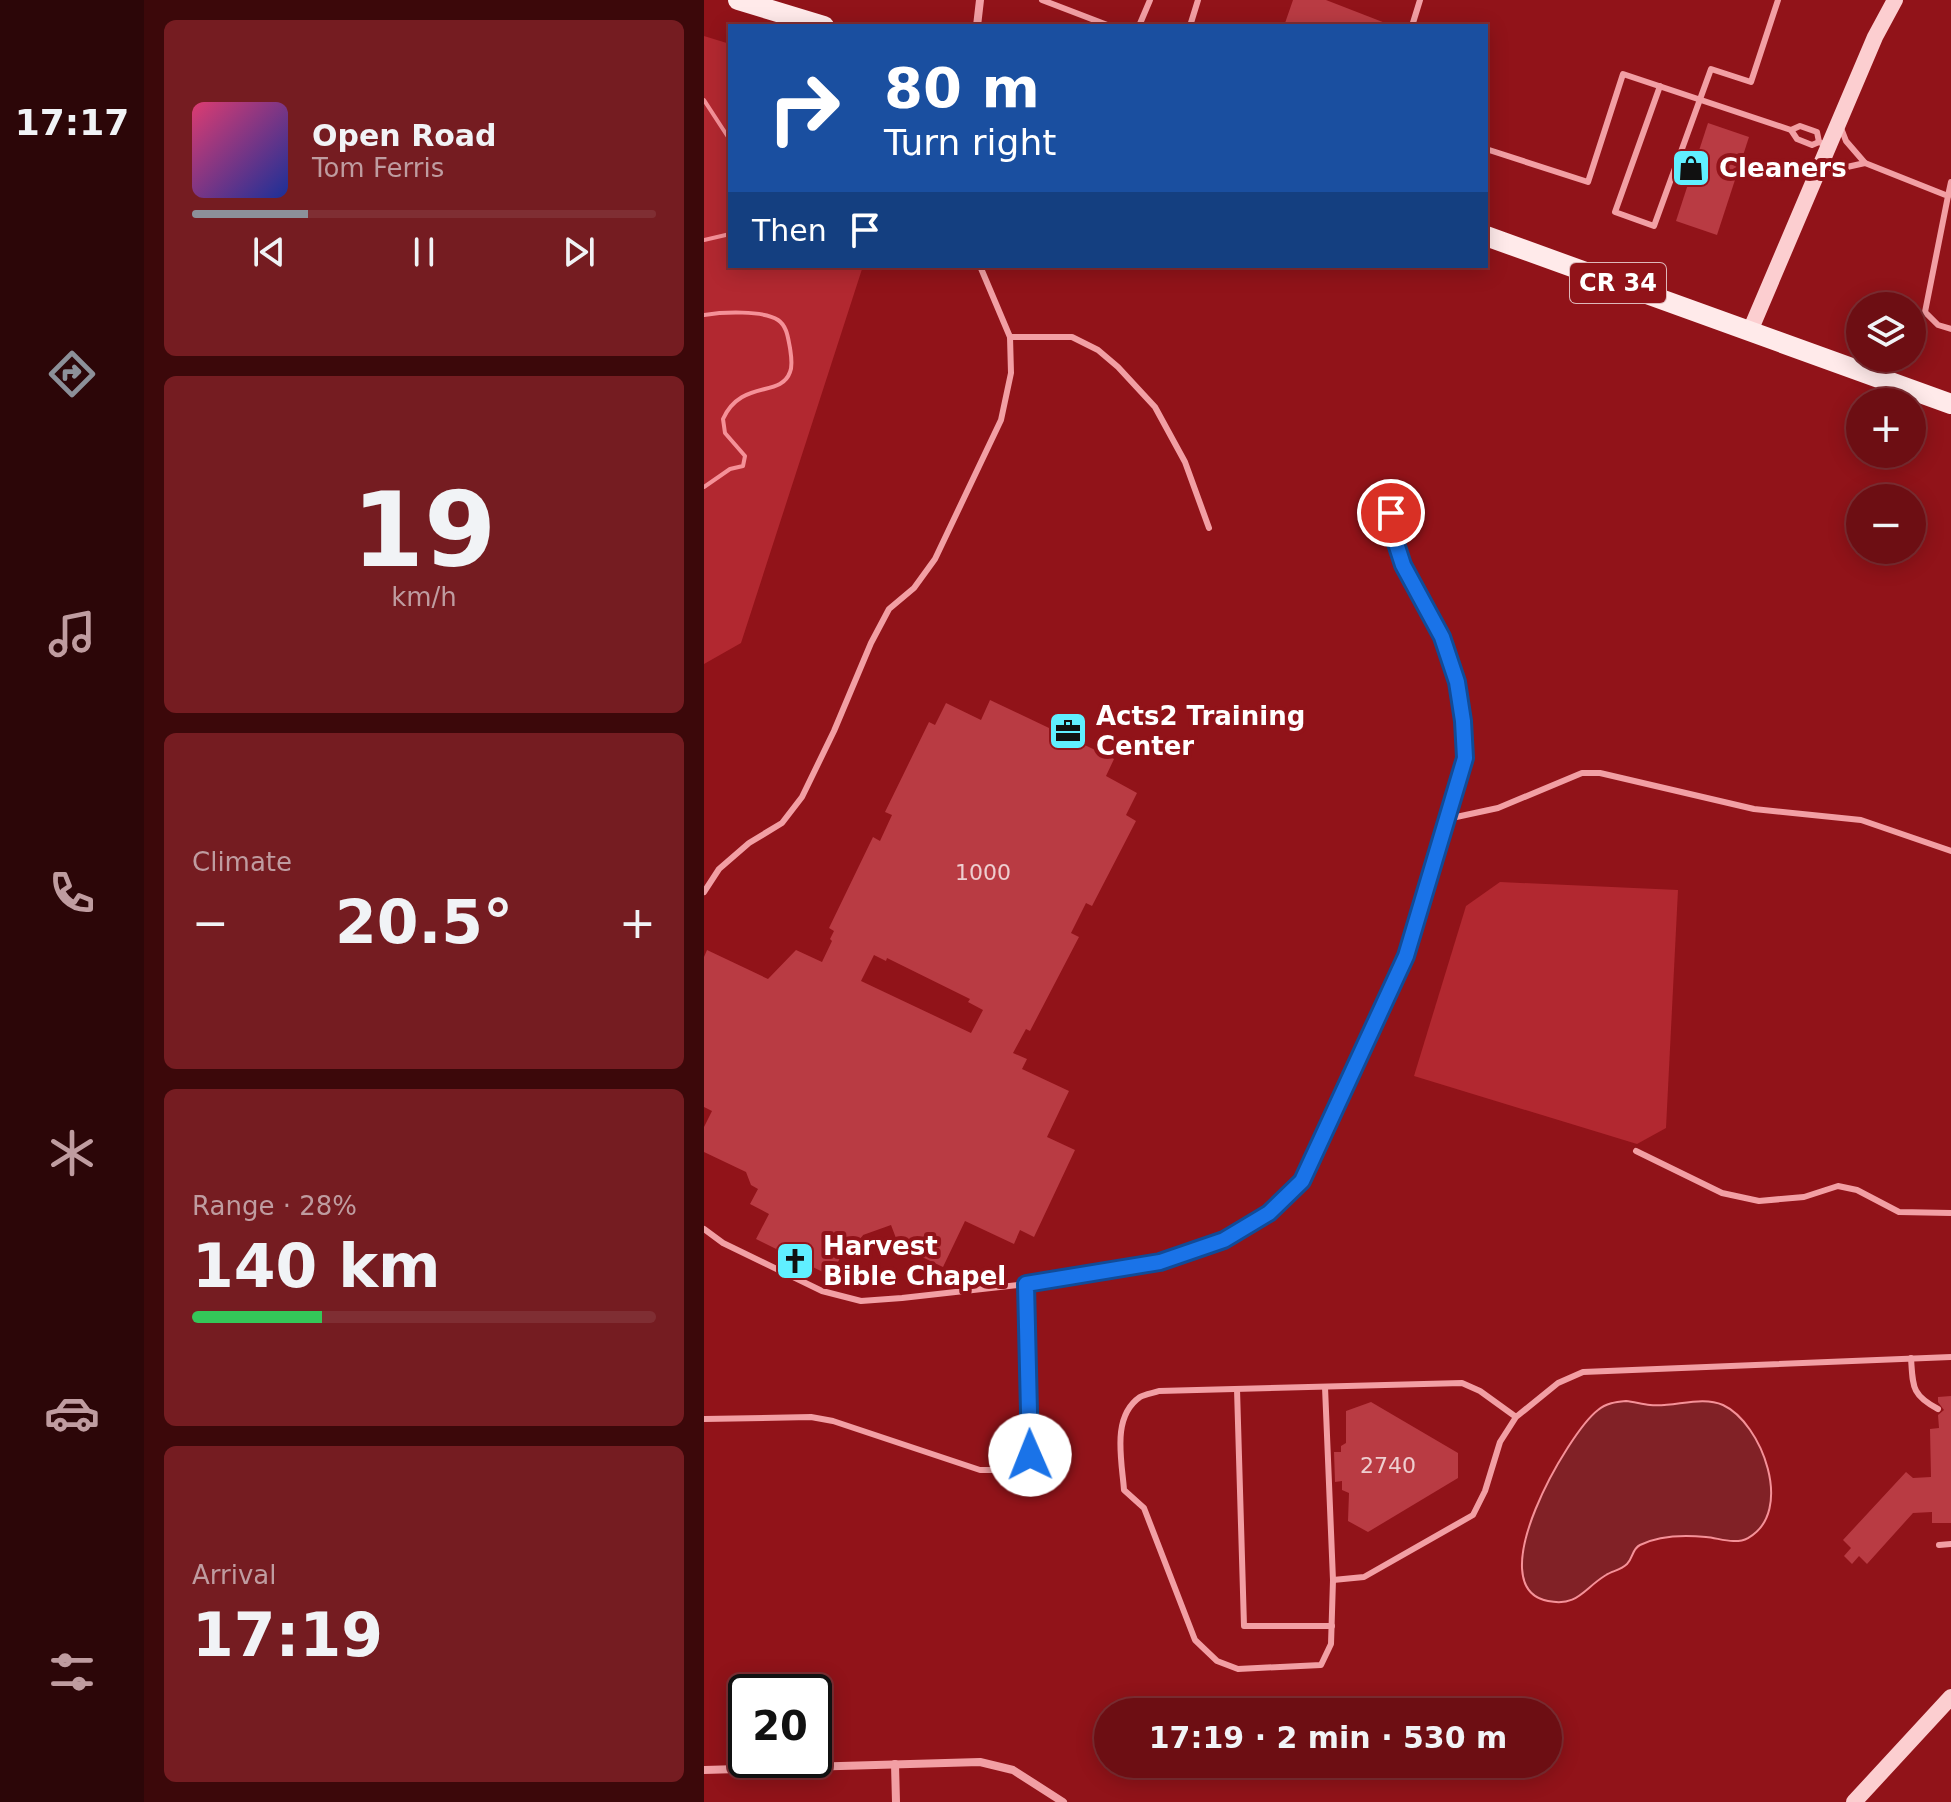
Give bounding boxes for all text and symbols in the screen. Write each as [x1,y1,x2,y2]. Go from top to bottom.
text: 80 m [884,55,1040,120]
icon: right [752,56,856,160]
text: 17:17 [15,102,129,143]
text: Open Road [312,118,497,153]
text: Turn right [884,122,1056,163]
shop icon: Cleaners [1670,147,1712,189]
text: Tom Ferris [312,153,444,183]
place label: Cleaners [1719,153,1847,183]
icon: arrive [843,208,887,252]
text: Then [752,213,827,248]
icon: previous [247,230,291,274]
icon: pause [402,230,446,274]
icon: next [557,230,601,274]
road number: CR 34 [1570,263,1666,303]
map controls [1846,292,1926,564]
button: layers [1846,292,1926,372]
icon: directions [44,346,100,402]
button: + [1846,388,1926,468]
text: 19 [352,469,496,591]
pin [1357,479,1425,547]
button: − [1846,484,1926,564]
icon: arrive [1369,491,1413,535]
text: km/h [391,582,457,612]
icon: music [44,606,100,662]
place label: Acts2 Training Center [1096,701,1305,761]
office icon: Acts2 Training Center [1047,710,1089,752]
text: Climate [192,847,292,877]
house number: 1000 [955,860,1011,885]
icon: phone [44,865,100,921]
text: 20.5° [335,887,513,957]
text: − [192,897,229,948]
text: + [619,897,656,948]
icon: climate [44,1125,100,1181]
text: Range · 28% [192,1191,357,1221]
text: 140 km [192,1231,441,1301]
place label: Harvest Bible Chapel [823,1231,1006,1291]
church icon: Harvest Bible Chapel [774,1240,816,1282]
icon: car [44,1385,100,1441]
position arrow [988,1413,1072,1497]
house number: 2740 [1360,1453,1416,1478]
text: Arrival [192,1560,276,1590]
text: 17:19 [192,1600,383,1670]
icon: filters [44,1644,100,1700]
speed limit sign: 20 [728,1674,832,1778]
text: 17:19 · 2 min · 530 m [1149,1720,1507,1755]

